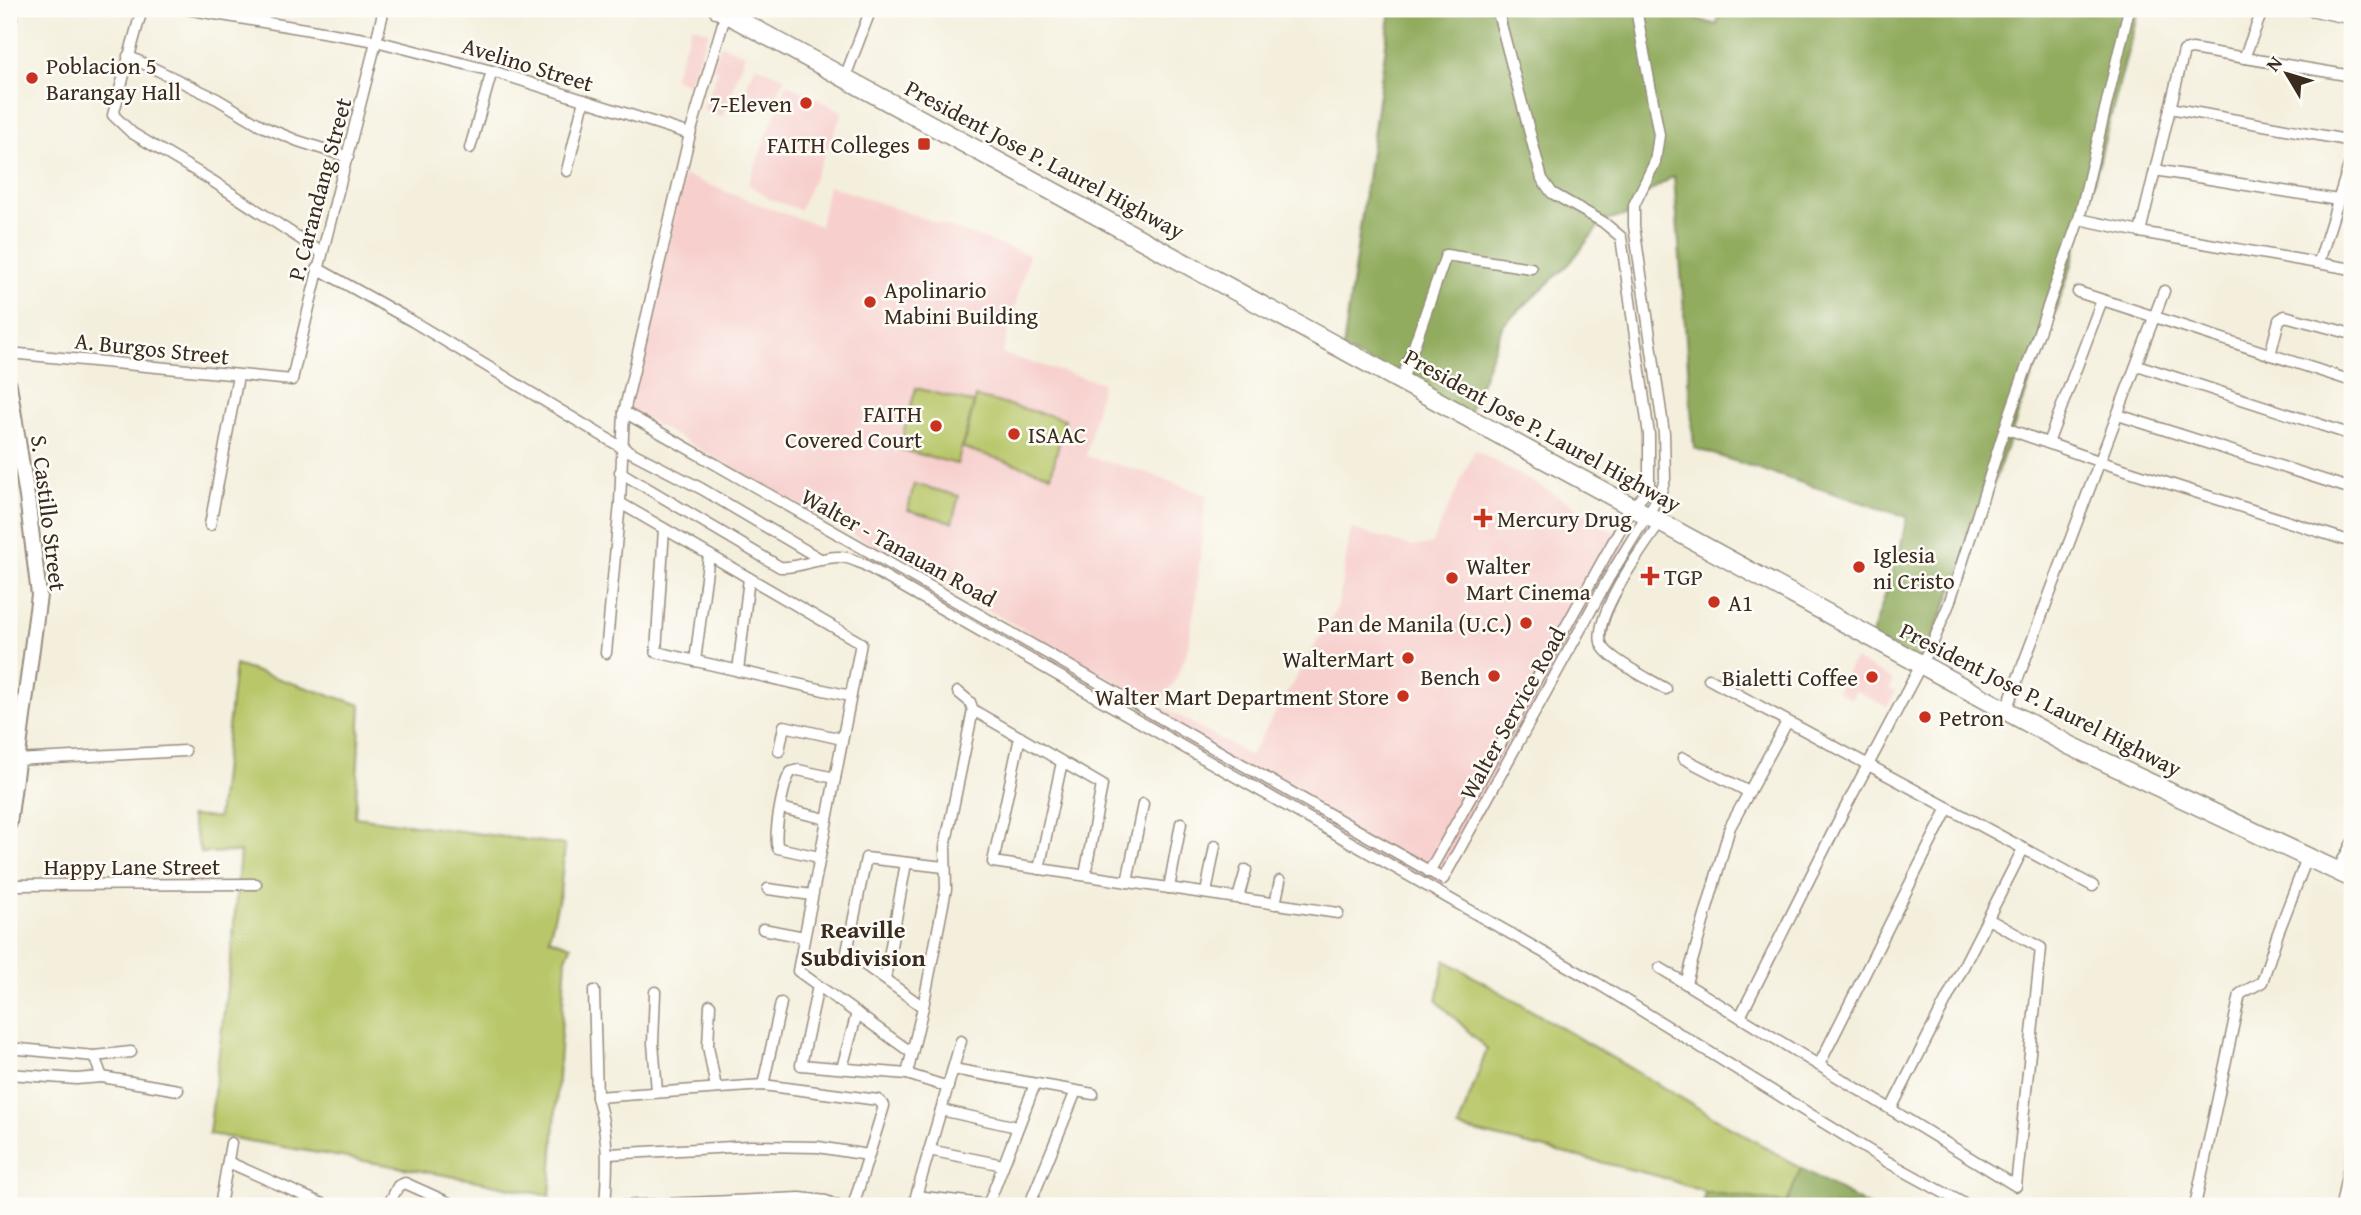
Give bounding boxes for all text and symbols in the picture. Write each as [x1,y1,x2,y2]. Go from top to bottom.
street label: Avelino Street [458,28,598,100]
north arrow [2252,38,2322,108]
place label: Poblacion 5 Barangay Hall [46,49,181,108]
text: N [2259,50,2289,77]
marker: Poblacion 5 Barangay Hall [24,70,40,86]
street label: President Jose P. Laurel Highway [899,71,1191,247]
place label: 7-Eleven [710,87,792,120]
street label: P. Carandang Street [279,94,359,284]
marker: 7-Eleven [798,95,814,111]
place label: FAITH Colleges [767,128,910,161]
marker: FAITH Colleges [916,136,932,152]
place label: Apolinario Mabini Building [884,273,1039,332]
marker: Apolinario Mabini Building [862,294,878,310]
street label: A. Burgos Street [73,323,231,373]
street label: President Jose P. Laurel Highway [1399,340,1688,520]
place label: FAITH Covered Court [785,397,922,456]
marker: FAITH Covered Court [928,418,944,434]
place label: ISAAC [1028,418,1086,451]
marker: ISAAC [1006,426,1022,442]
street label: S. Castillo Street [23,433,75,593]
street label: Walter - Tanauan Road [795,480,1003,615]
place label: Mercury Drug [1497,502,1632,535]
marker: Mercury Drug [1475,510,1491,526]
place label: Iglesia ni Cristo [1873,538,1955,597]
place label: Walter Mart Cinema [1466,549,1591,608]
marker: Iglesia ni Cristo [1851,559,1867,575]
place label: TGP [1664,560,1703,593]
marker: TGP [1642,568,1658,584]
marker: Walter Mart Cinema [1444,570,1460,586]
place label: A1 [1728,586,1753,619]
marker: A1 [1706,594,1722,610]
place label: Pan de Manila (U.C.) [1318,607,1512,640]
street label: President Jose P. Laurel Highway [1894,613,2188,785]
marker: Pan de Manila (U.C.) [1518,615,1534,631]
street label: Walter Service Road [1451,620,1574,805]
place label: WalterMart [1282,642,1394,675]
marker: WalterMart [1400,650,1416,666]
place label: Bench [1420,660,1480,693]
place label: Bialetti Coffee [1722,661,1858,694]
marker: Bench [1486,668,1502,684]
marker: Bialetti Coffee [1864,669,1880,685]
place label: Walter Mart Department Store [1095,680,1389,713]
marker: Walter Mart Department Store [1395,688,1411,704]
place label: Petron [1939,701,2004,734]
marker: Petron [1917,709,1933,725]
street label: Happy Lane Street [44,850,220,883]
district label: Reaville Subdivision [800,912,926,975]

